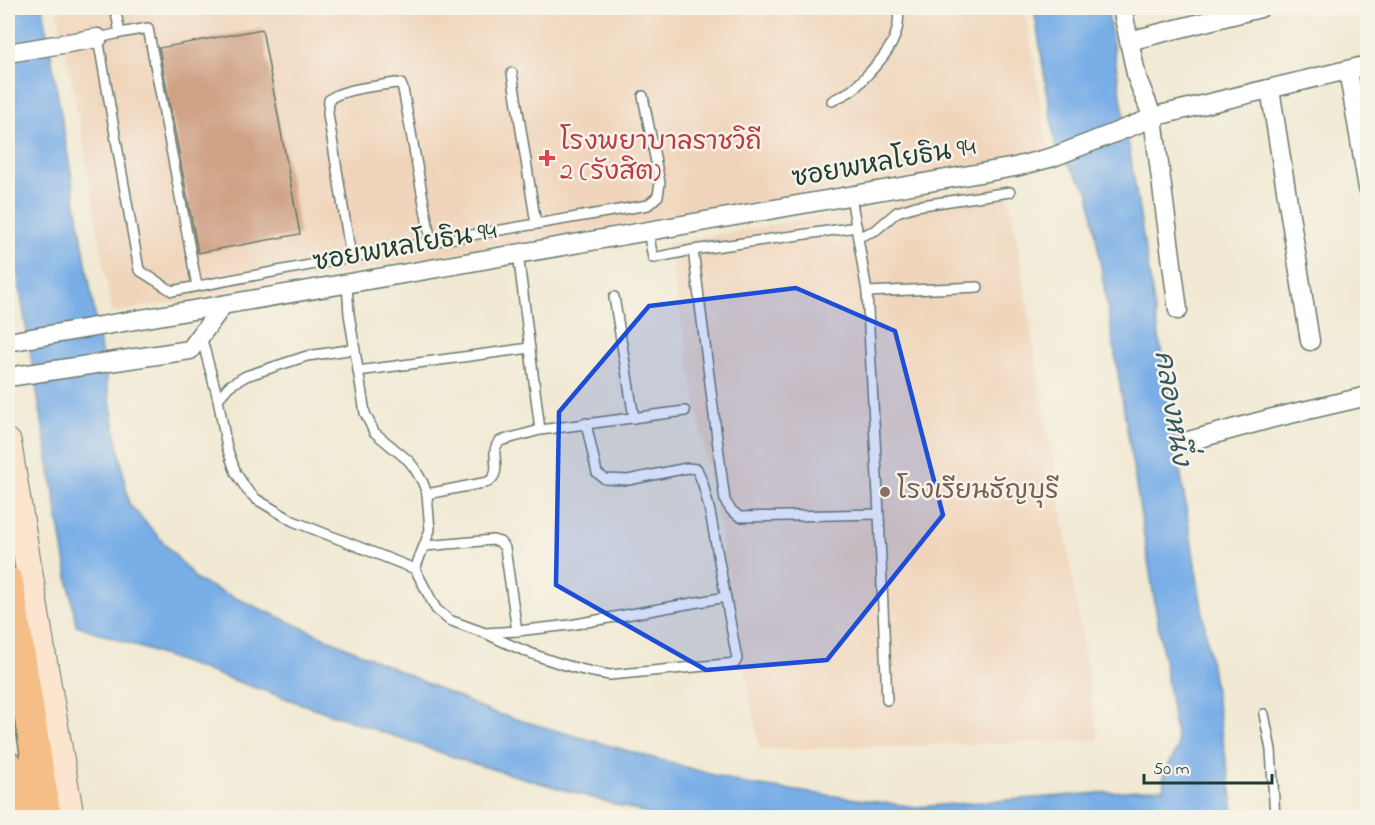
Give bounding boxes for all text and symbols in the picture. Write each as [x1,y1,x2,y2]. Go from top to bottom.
place label: โรงพยาบาลราชวิถี 2 (รังสิต) [560,124,762,192]
street label: ซอยพหลโยธิน 94 [789,129,979,199]
marker: โรงพยาบาลราชวิถี 2 (รังสิต) [538,149,556,167]
street label: ซอยพหลโยธิน 94 [310,213,500,283]
water label: คลองหนึ่ง [1143,347,1206,470]
place label: โรงเรียนธัญบุรี [897,473,1059,511]
marker: โรงเรียนธัญบุรี [878,485,892,499]
scale bar [1144,747,1272,785]
text: 50 m [1153,757,1190,783]

